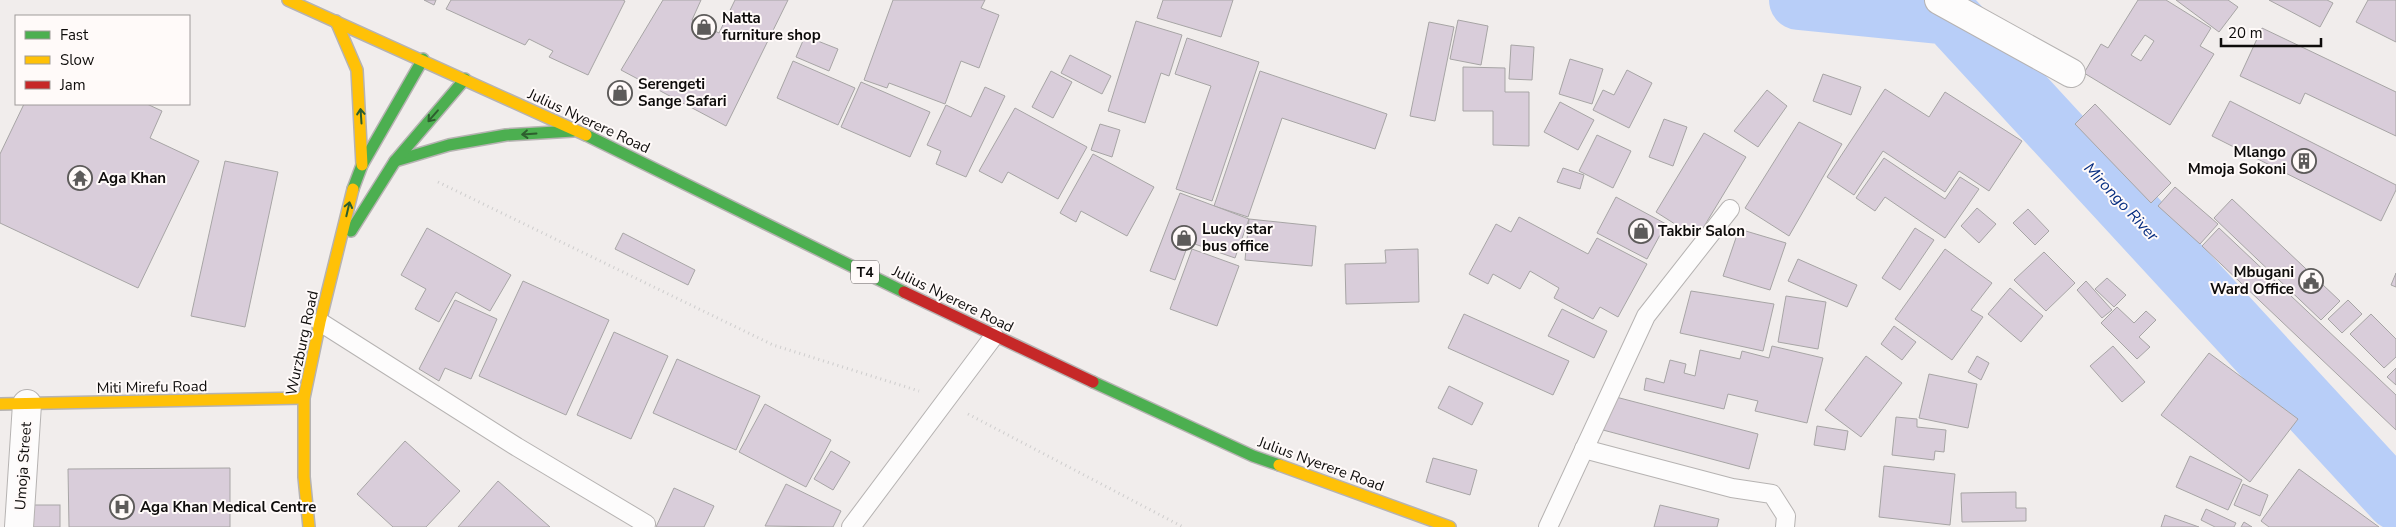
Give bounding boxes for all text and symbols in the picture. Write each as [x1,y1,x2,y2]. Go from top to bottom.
place label: Natta furniture shop [722,8,821,45]
shop icon: Natta furniture shop [691,14,717,40]
legend [15,15,190,105]
scale bar [2221,15,2321,47]
text: 20 m [2228,23,2263,43]
text: Fast [60,25,89,45]
text: Slow [60,50,95,70]
place label: Serengeti Sange Safari [638,74,727,111]
text: Jam [59,75,86,95]
shop icon: Serengeti Sange Safari [607,80,633,106]
street label: Julius Nyerere Road [524,83,653,158]
one-way arrow [356,109,365,125]
one-way arrow [428,110,439,123]
one-way arrow [521,129,537,138]
place label: Mlango Mmoja Sokoni [2188,142,2286,179]
building icon: Mlango Mmoja Sokoni [2291,148,2317,174]
water label: Mirongo River [2079,158,2164,247]
temple icon: Aga Khan [67,165,93,191]
place label: Aga Khan [98,168,166,188]
one-way arrow [344,201,353,217]
shop icon: Takbir Salon [1628,218,1654,244]
place label: Lucky star bus office [1202,219,1273,256]
place label: Takbir Salon [1658,221,1745,241]
shop icon: Lucky star bus office [1171,225,1197,251]
road number: T4 [851,260,879,284]
street label: Julius Nyerere Road [888,261,1017,337]
place label: Mbugani Ward Office [2210,262,2294,299]
public building icon: Mbugani Ward Office [2298,268,2324,294]
street label: Wurzburg Road [281,289,323,397]
street label: Miti Mirefu Road [97,376,207,398]
street label: Umoja Street [10,420,36,511]
street label: Julius Nyerere Road [1254,432,1387,496]
hospital icon: Aga Khan Medical Centre [109,494,135,520]
place label: Aga Khan Medical Centre [140,497,316,517]

